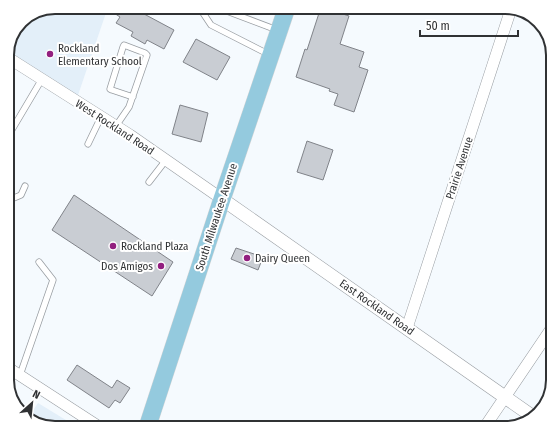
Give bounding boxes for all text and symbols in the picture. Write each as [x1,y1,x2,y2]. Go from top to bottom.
scale bar [420,12,518,38]
text: 50 m [426,19,450,33]
place label: Rockland Elementary School [58,42,142,68]
marker: Rockland Elementary School [45,49,55,59]
street label: West Rockland Road [73,97,157,158]
street label: Prairie Avenue [443,135,476,201]
street label: South Milwaukee Avenue [193,162,240,273]
place label: Rockland Plaza [121,240,188,253]
marker: Rockland Plaza [108,241,118,251]
place label: Dairy Queen [255,252,310,265]
marker: Dairy Queen [242,253,252,263]
place label: Dos Amigos [101,260,153,273]
marker: Dos Amigos [156,261,166,271]
street label: East Rockland Road [337,277,416,338]
north arrow [12,383,52,423]
text: N [30,387,42,402]

